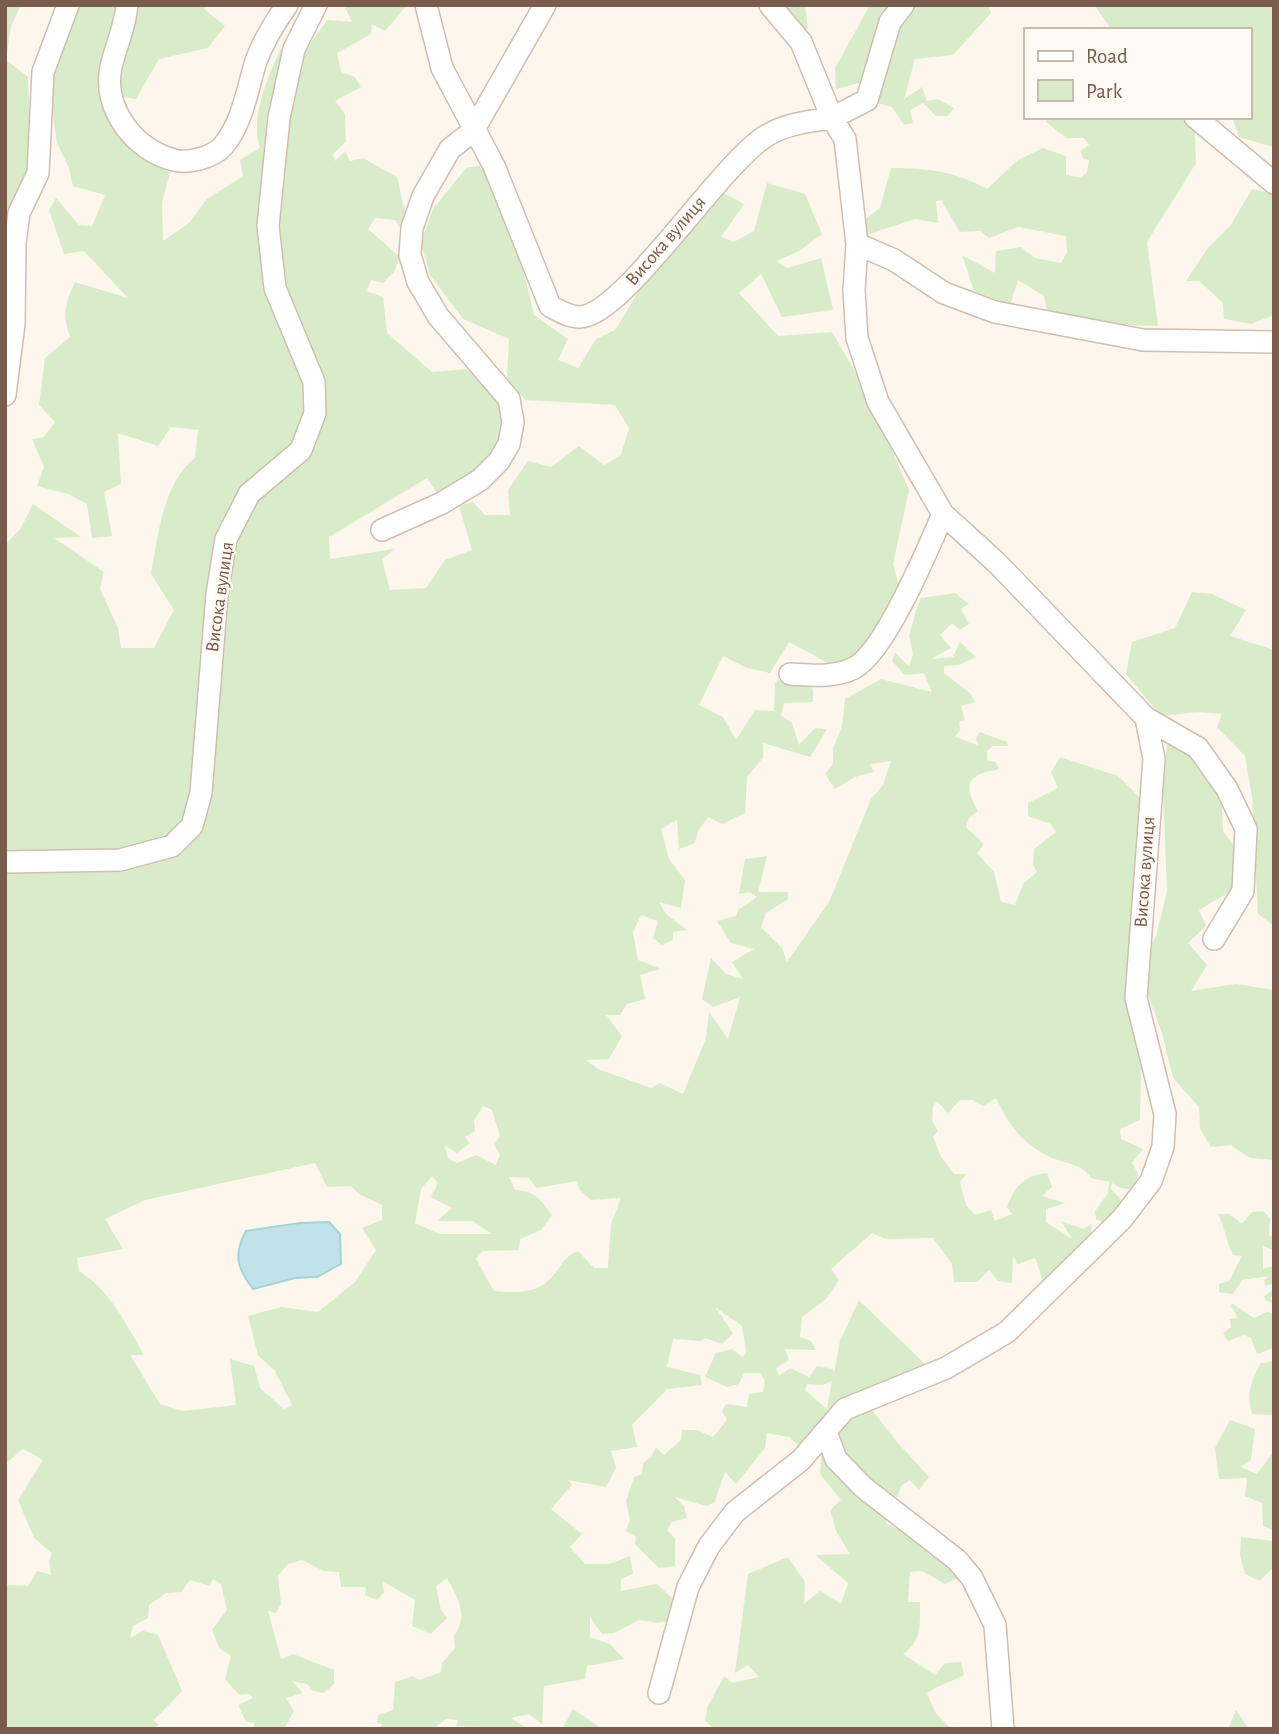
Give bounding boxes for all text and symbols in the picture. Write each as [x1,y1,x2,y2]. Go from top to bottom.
legend [1024,28,1251,119]
text: Road [1086,46,1128,67]
text: Park [1086,81,1123,102]
street label: Висока вулиця [622,193,710,289]
street label: Висока вулиця [203,540,237,654]
street label: Висока вулиця [1132,816,1158,928]

